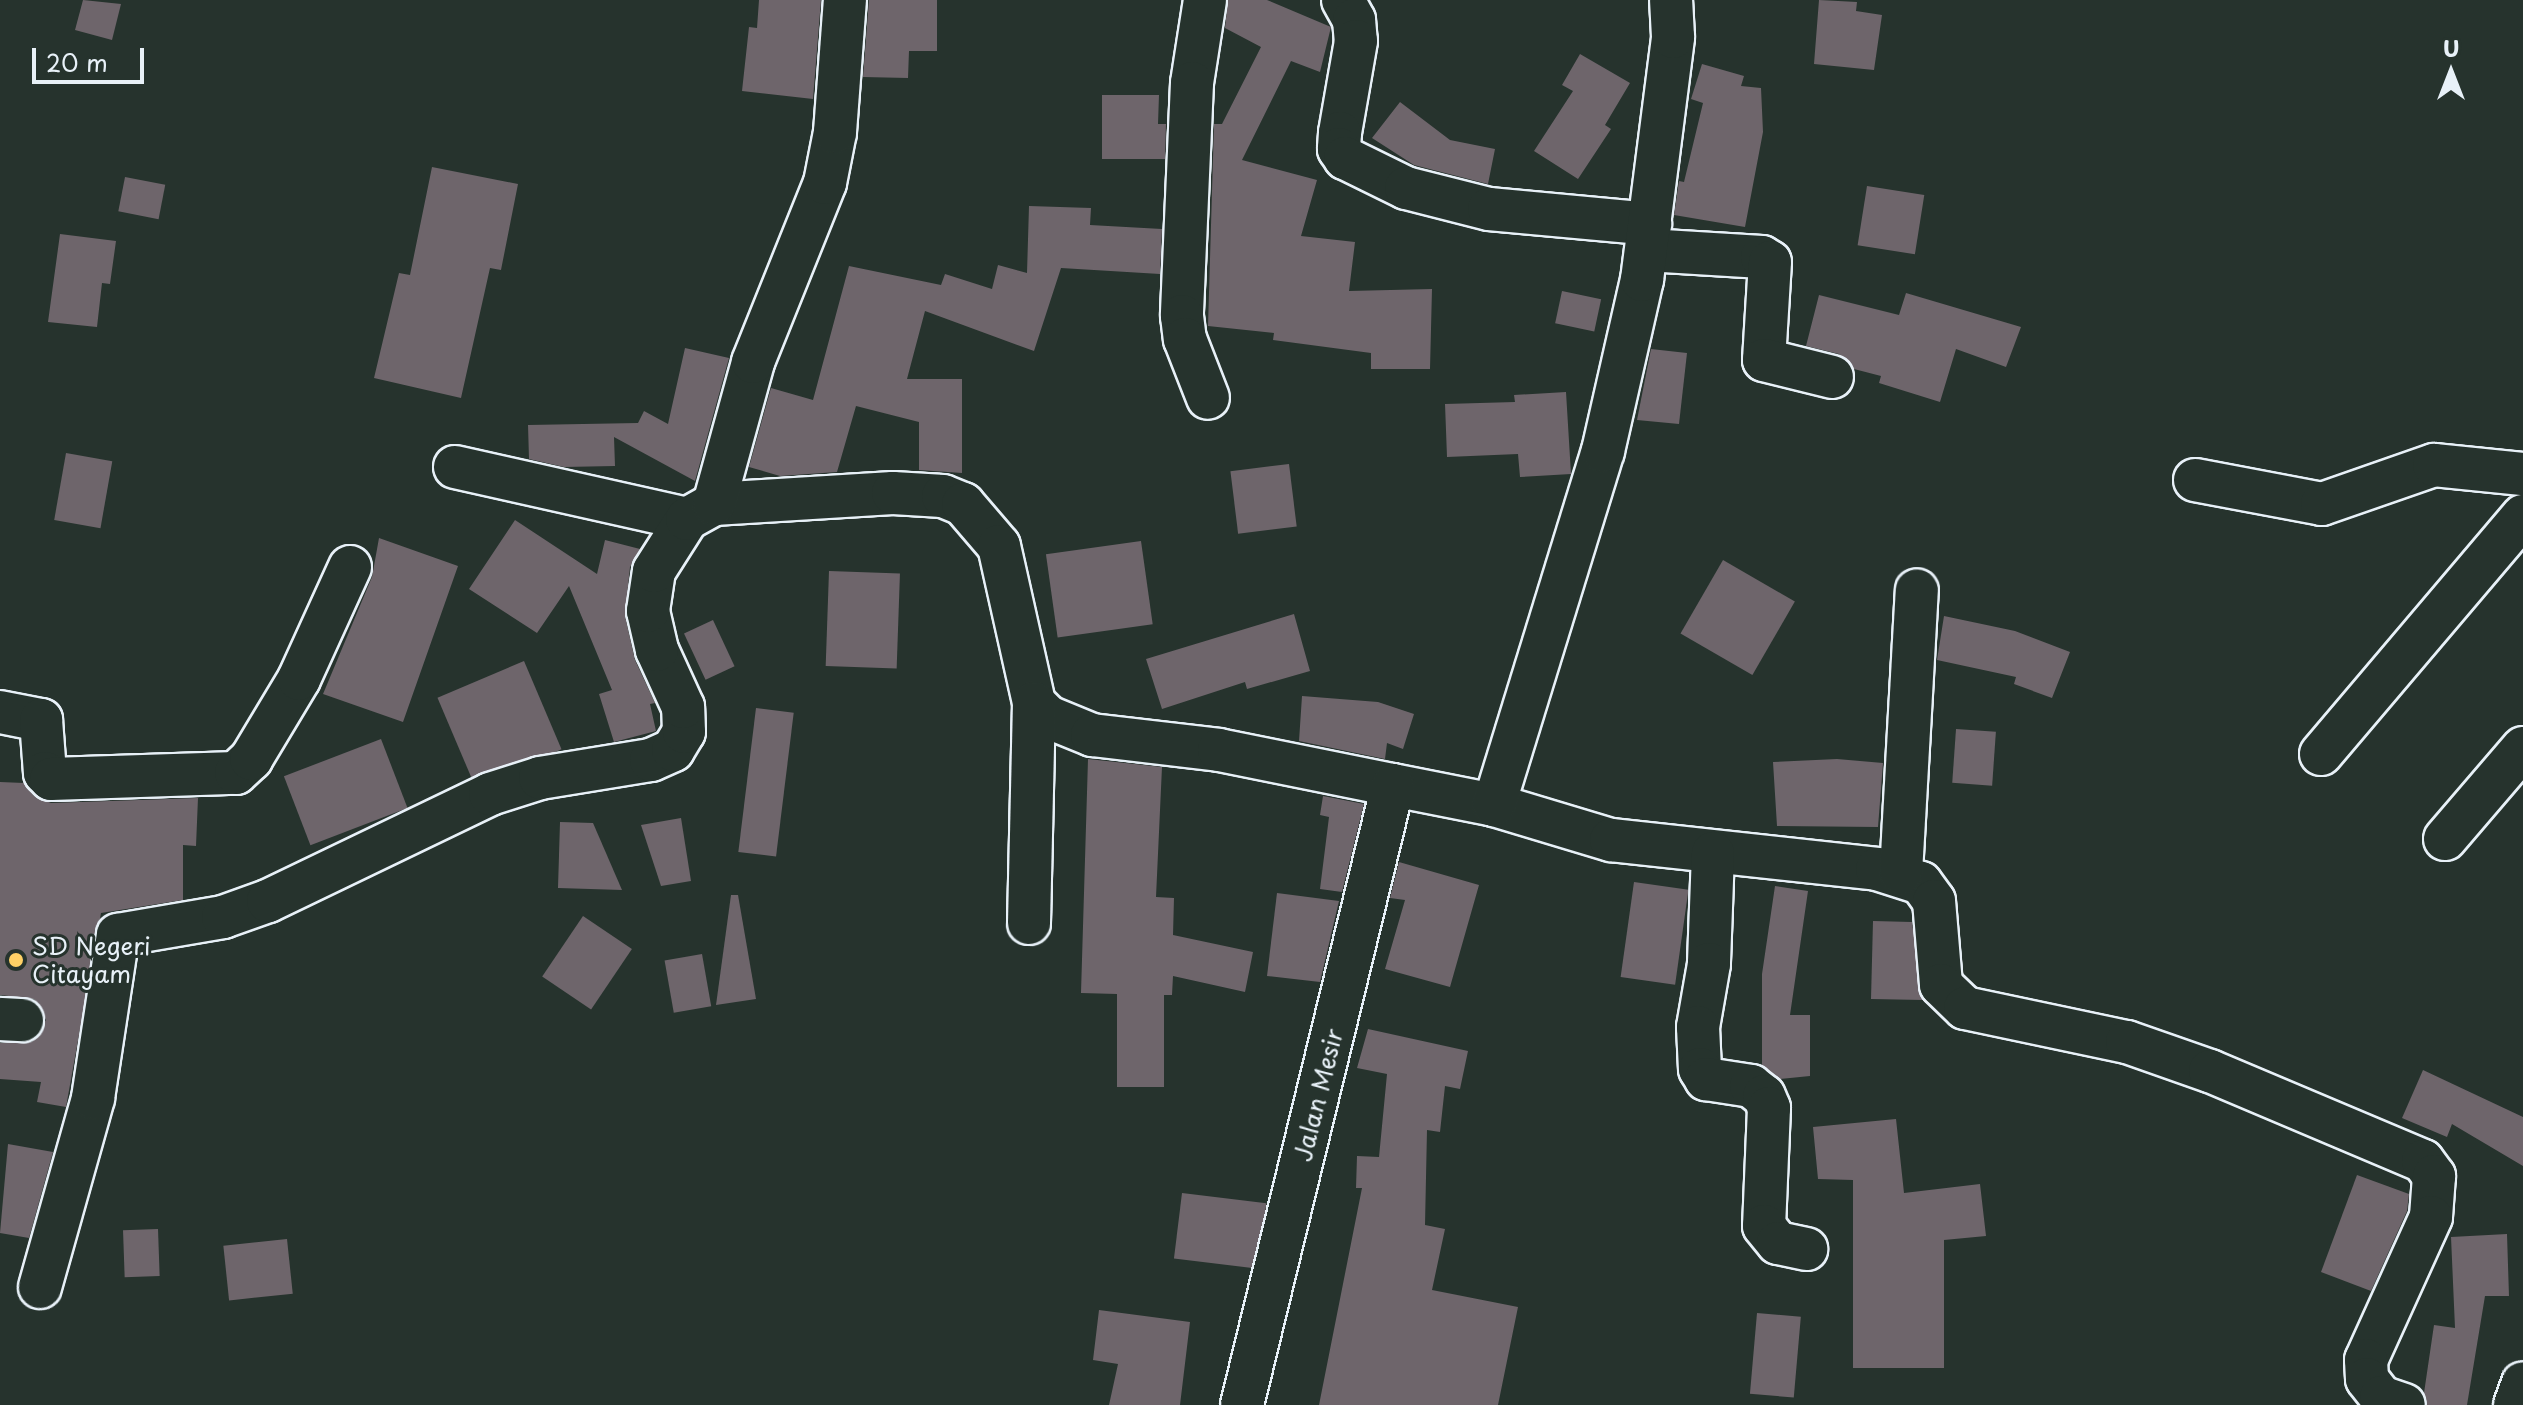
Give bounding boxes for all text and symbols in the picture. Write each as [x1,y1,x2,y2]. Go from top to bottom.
text: U [2443,31,2459,64]
scale bar [36,32,148,82]
north arrow [2411,32,2491,112]
text: 20 m [46,44,108,80]
place label: SD Negeri Citayam [32,932,150,988]
marker: SD Negeri Citayam [7,951,25,969]
street label: Jalan Mesir [1288,1025,1348,1165]

